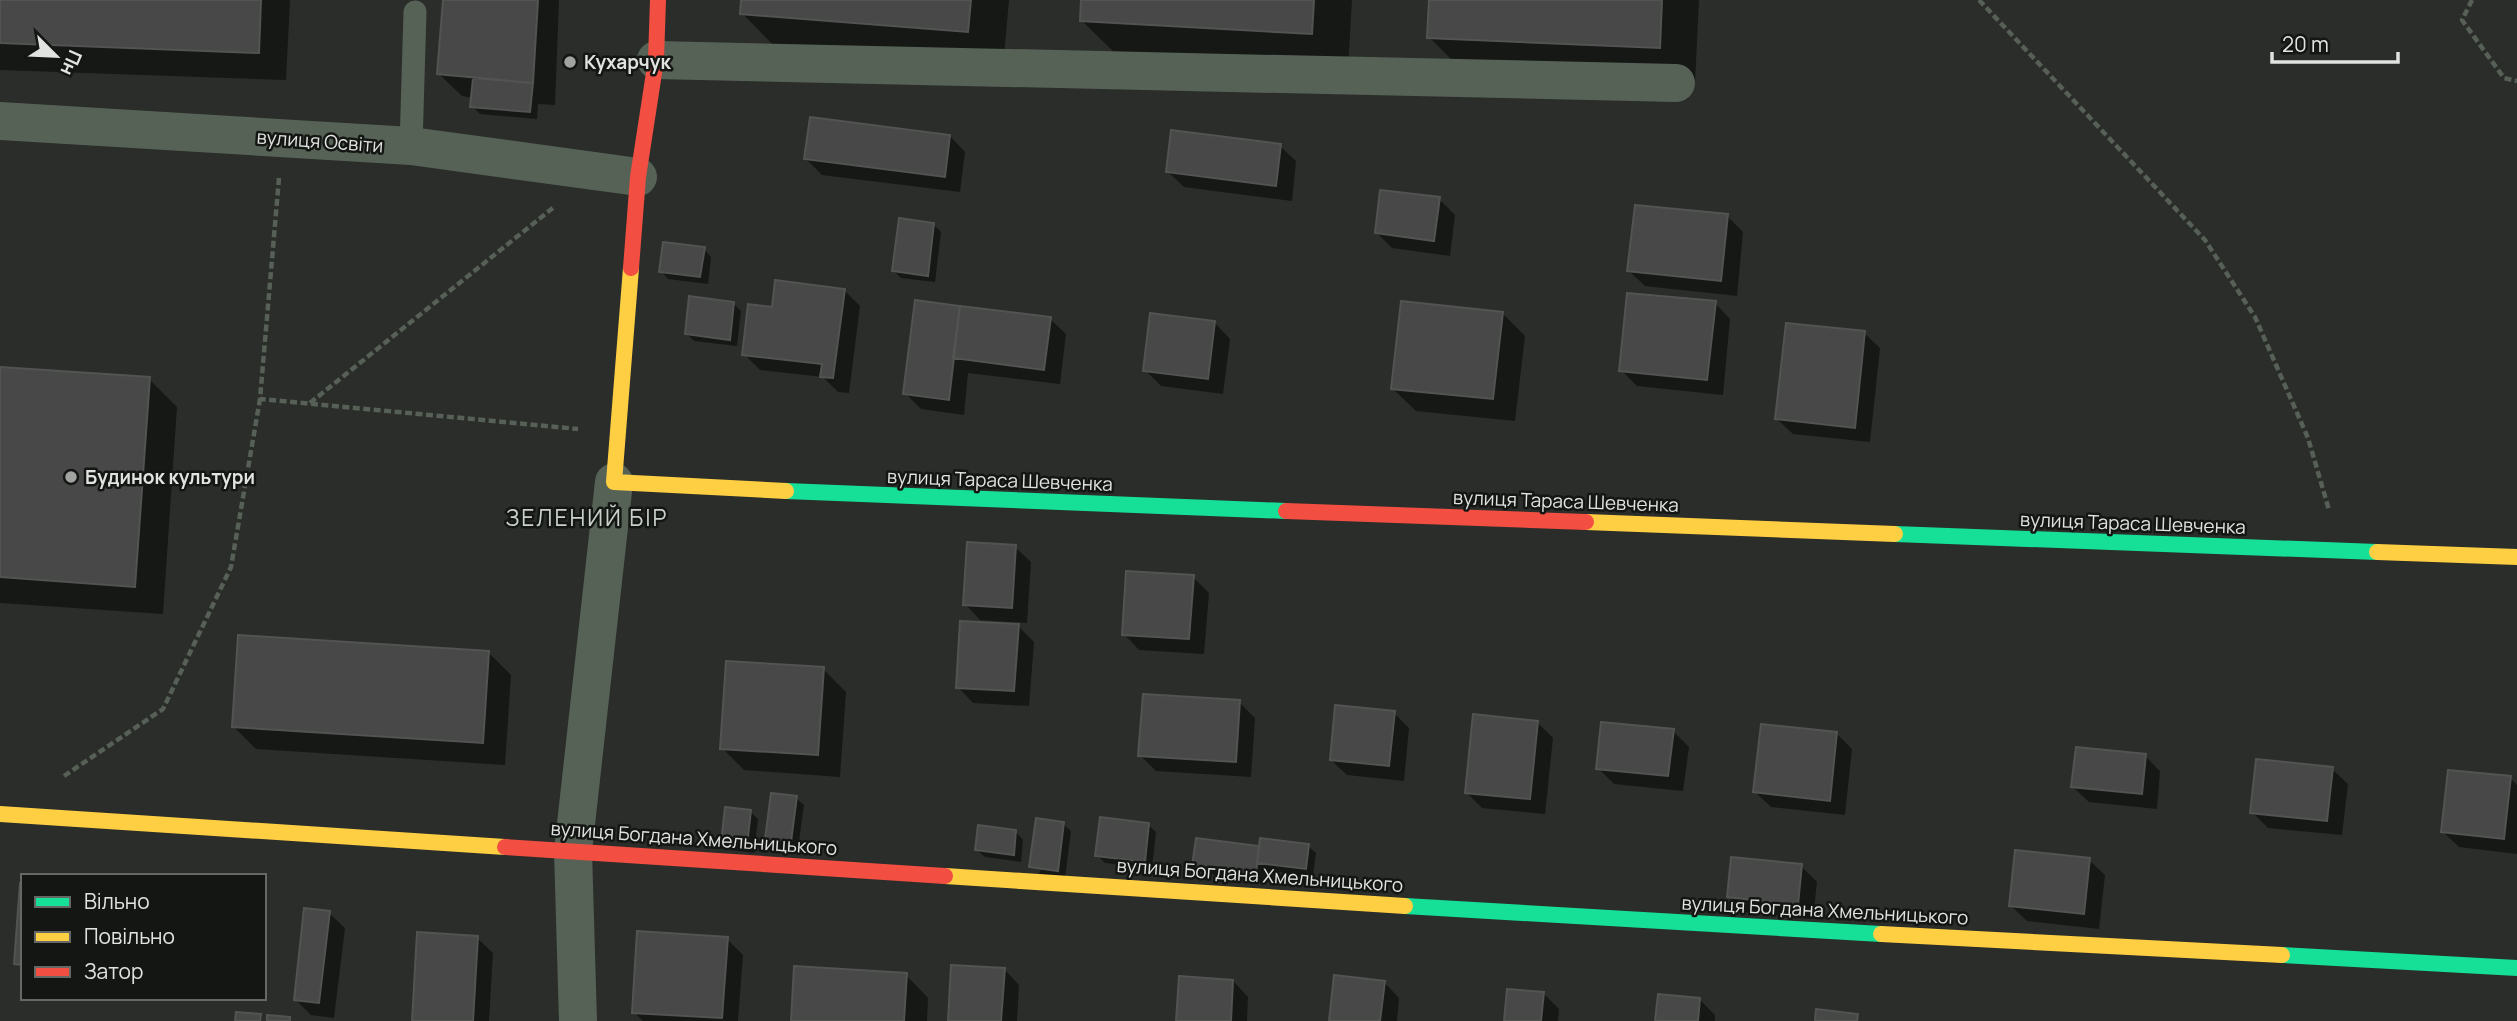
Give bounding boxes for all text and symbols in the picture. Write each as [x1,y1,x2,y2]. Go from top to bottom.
north arrow [21,21,91,91]
scale bar [2272,21,2398,65]
text: 20 m [2282,30,2329,58]
text: Пн [54,46,89,80]
place label: Кухарчук [584,49,671,75]
marker: Кухарчук [562,54,578,70]
street label: вулиця Освіти [256,124,384,158]
street label: вулиця Тараса Шевченка [887,463,1113,497]
place label: Будинок культури [85,464,255,490]
marker: Будинок культури [63,469,79,485]
street label: вулиця Тараса Шевченка [1453,484,1679,518]
district label: ЗЕЛЕНИЙ БІР [505,501,669,533]
street label: вулиця Тараса Шевченка [2020,506,2246,540]
street label: вулиця Богдана Хмельницького [550,815,838,861]
street label: вулиця Богдана Хмельницького [1116,852,1404,898]
legend [21,874,266,1000]
text: Вільно [84,887,150,915]
street label: вулиця Богдана Хмельницького [1681,889,1969,931]
text: Повільно [84,922,175,950]
text: Затор [84,957,143,985]

